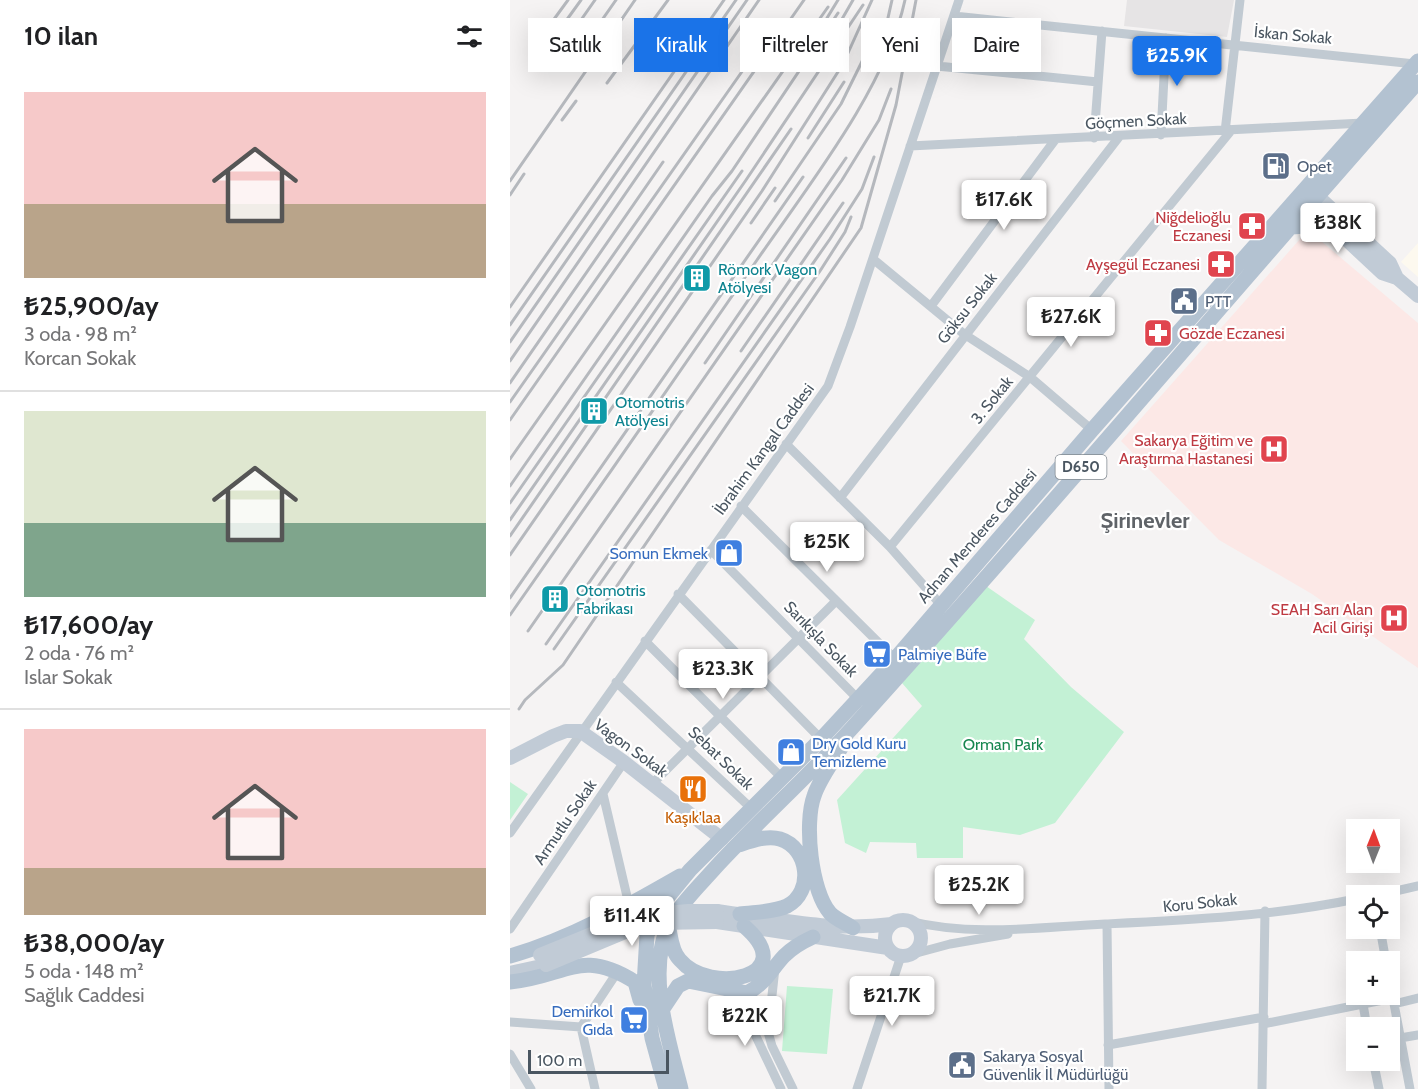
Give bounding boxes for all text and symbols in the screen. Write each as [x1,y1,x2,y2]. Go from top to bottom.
chip: Satılık [528,18,622,72]
chip: Kiralık [634,18,728,72]
chip: Filtreler [740,18,849,72]
chip: Yeni [861,18,940,72]
chip: Daire [952,18,1041,72]
text: 10 ilan [24,20,98,52]
icon: filters [453,20,486,53]
street label: İskan Sokak [1253,22,1334,48]
pin: ₺25.9K [1128,36,1226,87]
text: ₺25.9K [1146,43,1208,67]
street label: Göçmen Sokak [1085,109,1188,133]
icon: home [201,131,309,239]
fuel station icon: Opet [1260,150,1292,182]
place label: Opet [1297,157,1332,176]
pin: ₺17.6K [955,180,1053,231]
text: ₺17.6K [976,187,1033,211]
pin: ₺38K [1302,203,1374,254]
place label: Niğdelioğlu Eczanesi [1155,208,1231,245]
pharmacy icon: Niğdelioğlu Eczanesi [1236,210,1268,242]
text: ₺38K [1314,210,1362,234]
pharmacy icon: Ayşegül Eczanesi [1205,248,1237,280]
place label: Ayşegül Eczanesi [1086,255,1200,274]
place label: Römork Vagon Atölyesi [718,260,817,297]
building icon: Römork Vagon Atölyesi [681,262,713,294]
street label: Göksu Sokak [933,268,1001,347]
public building icon: PTT [1168,285,1200,317]
text: ₺25,900/ay [24,290,159,322]
place label: PTT [1205,292,1232,311]
pin: ₺27.6K [1022,297,1120,348]
text: ₺27.6K [1041,304,1101,328]
pharmacy icon: Gözde Eczanesi [1142,317,1174,349]
text: 3 oda · 98 m² [24,322,137,346]
place label: Gözde Eczanesi [1179,324,1285,343]
text: Korcan Sokak [24,346,136,370]
street label: 3. Sokak [967,372,1017,428]
street label: İbrahim Kangal Caddesi [710,380,818,518]
place label: Otomotris Atölyesi [615,393,685,430]
building icon: Otomotris Atölyesi [578,395,610,427]
place label: Sakarya Eğitim ve Araştırma Hastanesi [1119,431,1253,468]
hospital icon: Sakarya Eğitim ve Araştırma Hastanesi [1258,433,1290,465]
icon: home [201,450,309,558]
road number: D650 [1056,455,1106,479]
street label: Adnan Menderes Caddesi [914,465,1040,607]
district label: Şirinevler [1100,507,1190,534]
pin: ₺25K [791,522,863,573]
text: ₺25K [804,529,850,553]
shop icon: Somun Ekmek [713,537,745,569]
place label: Somun Ekmek [609,544,709,563]
place label: Otomotris Fabrikası [576,581,646,618]
building icon: Otomotris Fabrikası [539,583,571,615]
street label: Sarıkışla Sokak [780,597,862,681]
place label: SEAH Sarı Alan Acil Girişi [1271,600,1373,637]
hospital icon: SEAH Sarı Alan Acil Girişi [1378,602,1410,634]
text: ₺17,600/ay [24,609,153,641]
supermarket icon: Palmiye Büfe [861,638,893,670]
text: 2 oda · 76 m² [24,641,134,665]
place label: Palmiye Büfe [898,645,987,664]
pin: ₺23.3K [674,649,772,700]
text: ₺23.3K [692,656,754,680]
text: Islar Sokak [24,665,112,689]
street label: Vagon Sokak [591,715,672,782]
street label: Sebat Sokak [685,722,758,794]
place label: Dry Gold Kuru Temizleme [812,734,906,771]
park label: Orman Park [963,735,1044,754]
shop icon: Dry Gold Kuru Temizleme [775,736,807,768]
icon: home [201,768,309,876]
restaurant icon: Kaşık'laa [677,773,709,805]
street label: Armutlu Sokak [530,775,601,868]
place label: Kaşık'laa [665,808,721,827]
north arrow [1346,819,1400,873]
map controls [1346,819,1400,1071]
pin: ₺25.2K [930,865,1028,916]
text: ₺25.2K [949,872,1009,896]
button: locate [1346,885,1400,939]
street label: Koru Sokak [1162,890,1239,916]
pin: ₺11.4K [583,896,681,947]
text: ₺11.4K [604,903,660,927]
text: ₺38,000/ay [24,927,165,959]
button: + [1346,951,1400,1005]
text: 5 oda · 148 m² [24,959,144,983]
pin: ₺21.7K [843,976,941,1027]
text: Sağlık Caddesi [24,983,145,1007]
text: ₺21.7K [863,983,921,1007]
pin: ₺22K [709,996,781,1047]
place label: Demirkol Gıda [551,1002,613,1039]
text: ₺22K [722,1003,768,1027]
supermarket icon: Demirkol Gıda [618,1004,650,1036]
button: − [1346,1017,1400,1071]
scale bar [528,1047,669,1074]
place label: Sakarya Sosyal Güvenlik İl Müdürlüğü [983,1047,1128,1084]
public building icon: Sakarya Sosyal Güvenlik İl Müdürlüğü [946,1049,978,1081]
text: 100 m [537,1051,582,1070]

